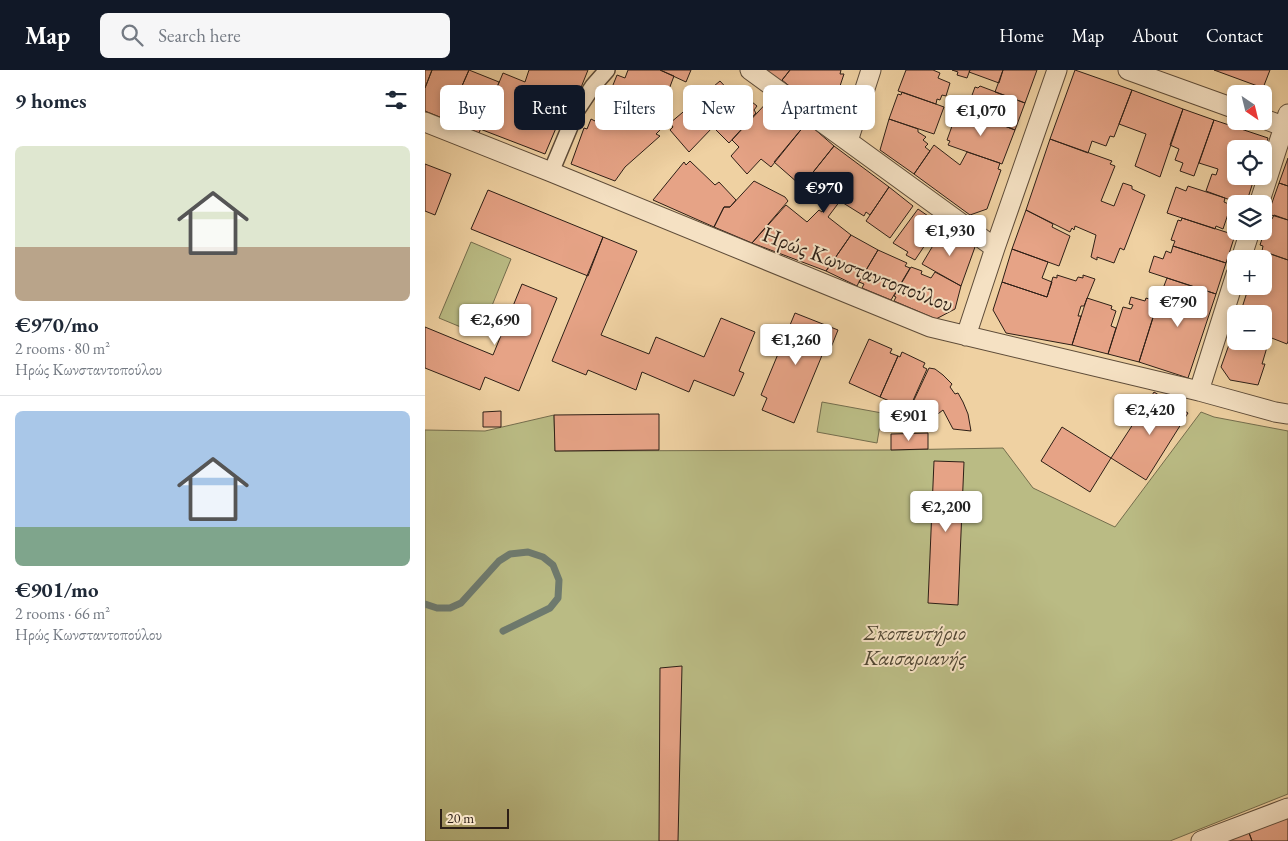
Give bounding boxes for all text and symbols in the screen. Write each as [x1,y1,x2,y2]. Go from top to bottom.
search box [100,13,450,58]
text: Map [25,20,70,51]
icon: search [118,21,146,49]
text: Search here [158,23,241,48]
text: Home [999,24,1044,47]
text: Map [1072,24,1104,47]
text: About [1132,24,1178,47]
text: Contact [1206,24,1263,47]
chip: Buy [440,85,504,130]
chip: Rent [514,85,585,130]
chip: Filters [595,85,673,130]
chip: New [683,85,753,130]
chip: Apartment [763,85,875,130]
north arrow [1227,85,1273,130]
map controls [1227,85,1272,350]
icon: filters [382,86,410,114]
text: 9 homes [15,87,87,114]
pin: €1,070 [940,94,1022,137]
text: €1,070 [956,100,1006,121]
button: locate [1227,140,1272,185]
pin: €970 [794,172,854,214]
text: €970 [805,177,843,198]
icon: home [168,178,258,268]
button: layers [1227,195,1272,240]
pin: €1,930 [909,214,991,257]
street label: Ηρώς Κωνσταντοπούλου [758,219,958,319]
text: €1,930 [925,220,975,241]
button: + [1227,250,1272,295]
pin: €790 [1148,286,1208,328]
text: €790 [1159,291,1197,312]
pin: €2,690 [454,304,536,346]
button: − [1227,305,1272,350]
text: €2,690 [470,309,520,330]
text: €970/mo [15,311,99,338]
pin: €1,260 [755,324,837,366]
text: €1,260 [771,329,821,350]
text: 2 rooms · 80 m² [15,338,110,359]
text: Ηρώς Κωνσταντοπούλου [15,359,162,380]
pin: €2,420 [1109,394,1191,436]
text: €2,420 [1125,399,1175,420]
pin: €901 [879,400,939,442]
text: €901 [890,405,928,426]
icon: home [168,444,258,534]
pin: €2,200 [905,490,987,533]
text: €2,200 [921,496,971,517]
text: €901/mo [15,576,99,603]
text: 2 rooms · 66 m² [15,603,110,624]
park label: Σκοπευτήριο Καισαριανής [862,618,967,672]
text: Ηρώς Κωνσταντοπούλου [15,624,162,645]
scale bar [440,806,509,829]
text: 20 m [447,809,474,827]

